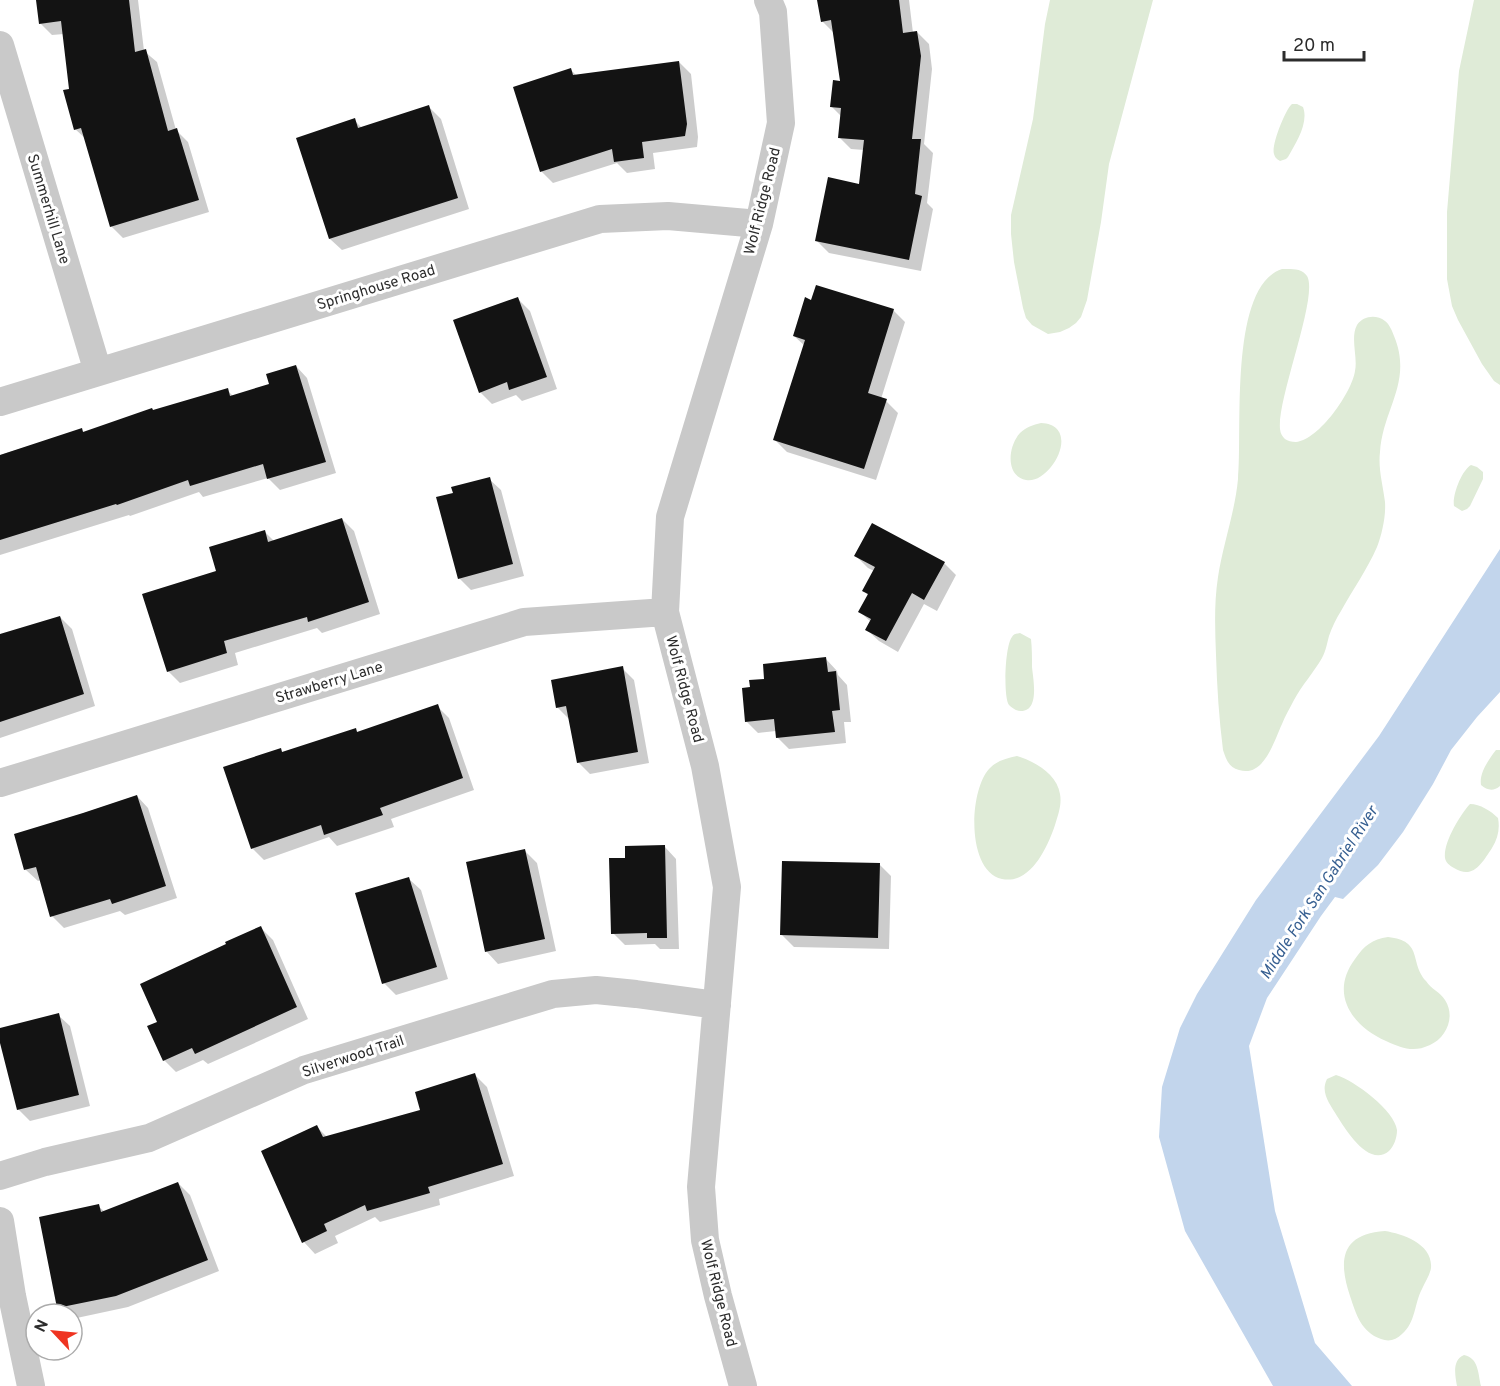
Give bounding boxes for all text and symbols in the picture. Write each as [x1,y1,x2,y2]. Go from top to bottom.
scale bar [1284,24,1364,62]
text: 20 m [1293,35,1335,58]
street label: Wolf Ridge Road [741,146,786,257]
street label: Summerhill Lane [22,152,73,267]
street label: Springhouse Road [315,261,438,315]
street label: Wolf Ridge Road [660,634,707,745]
street label: Strawberry Lane [273,658,385,709]
water label: Middle Fork San Gabriel River [1256,801,1384,983]
street label: Silverwood Trail [300,1032,407,1083]
street label: Wolf Ridge Road [695,1238,740,1349]
north arrow [24,1302,84,1362]
text: N [31,1317,54,1336]

